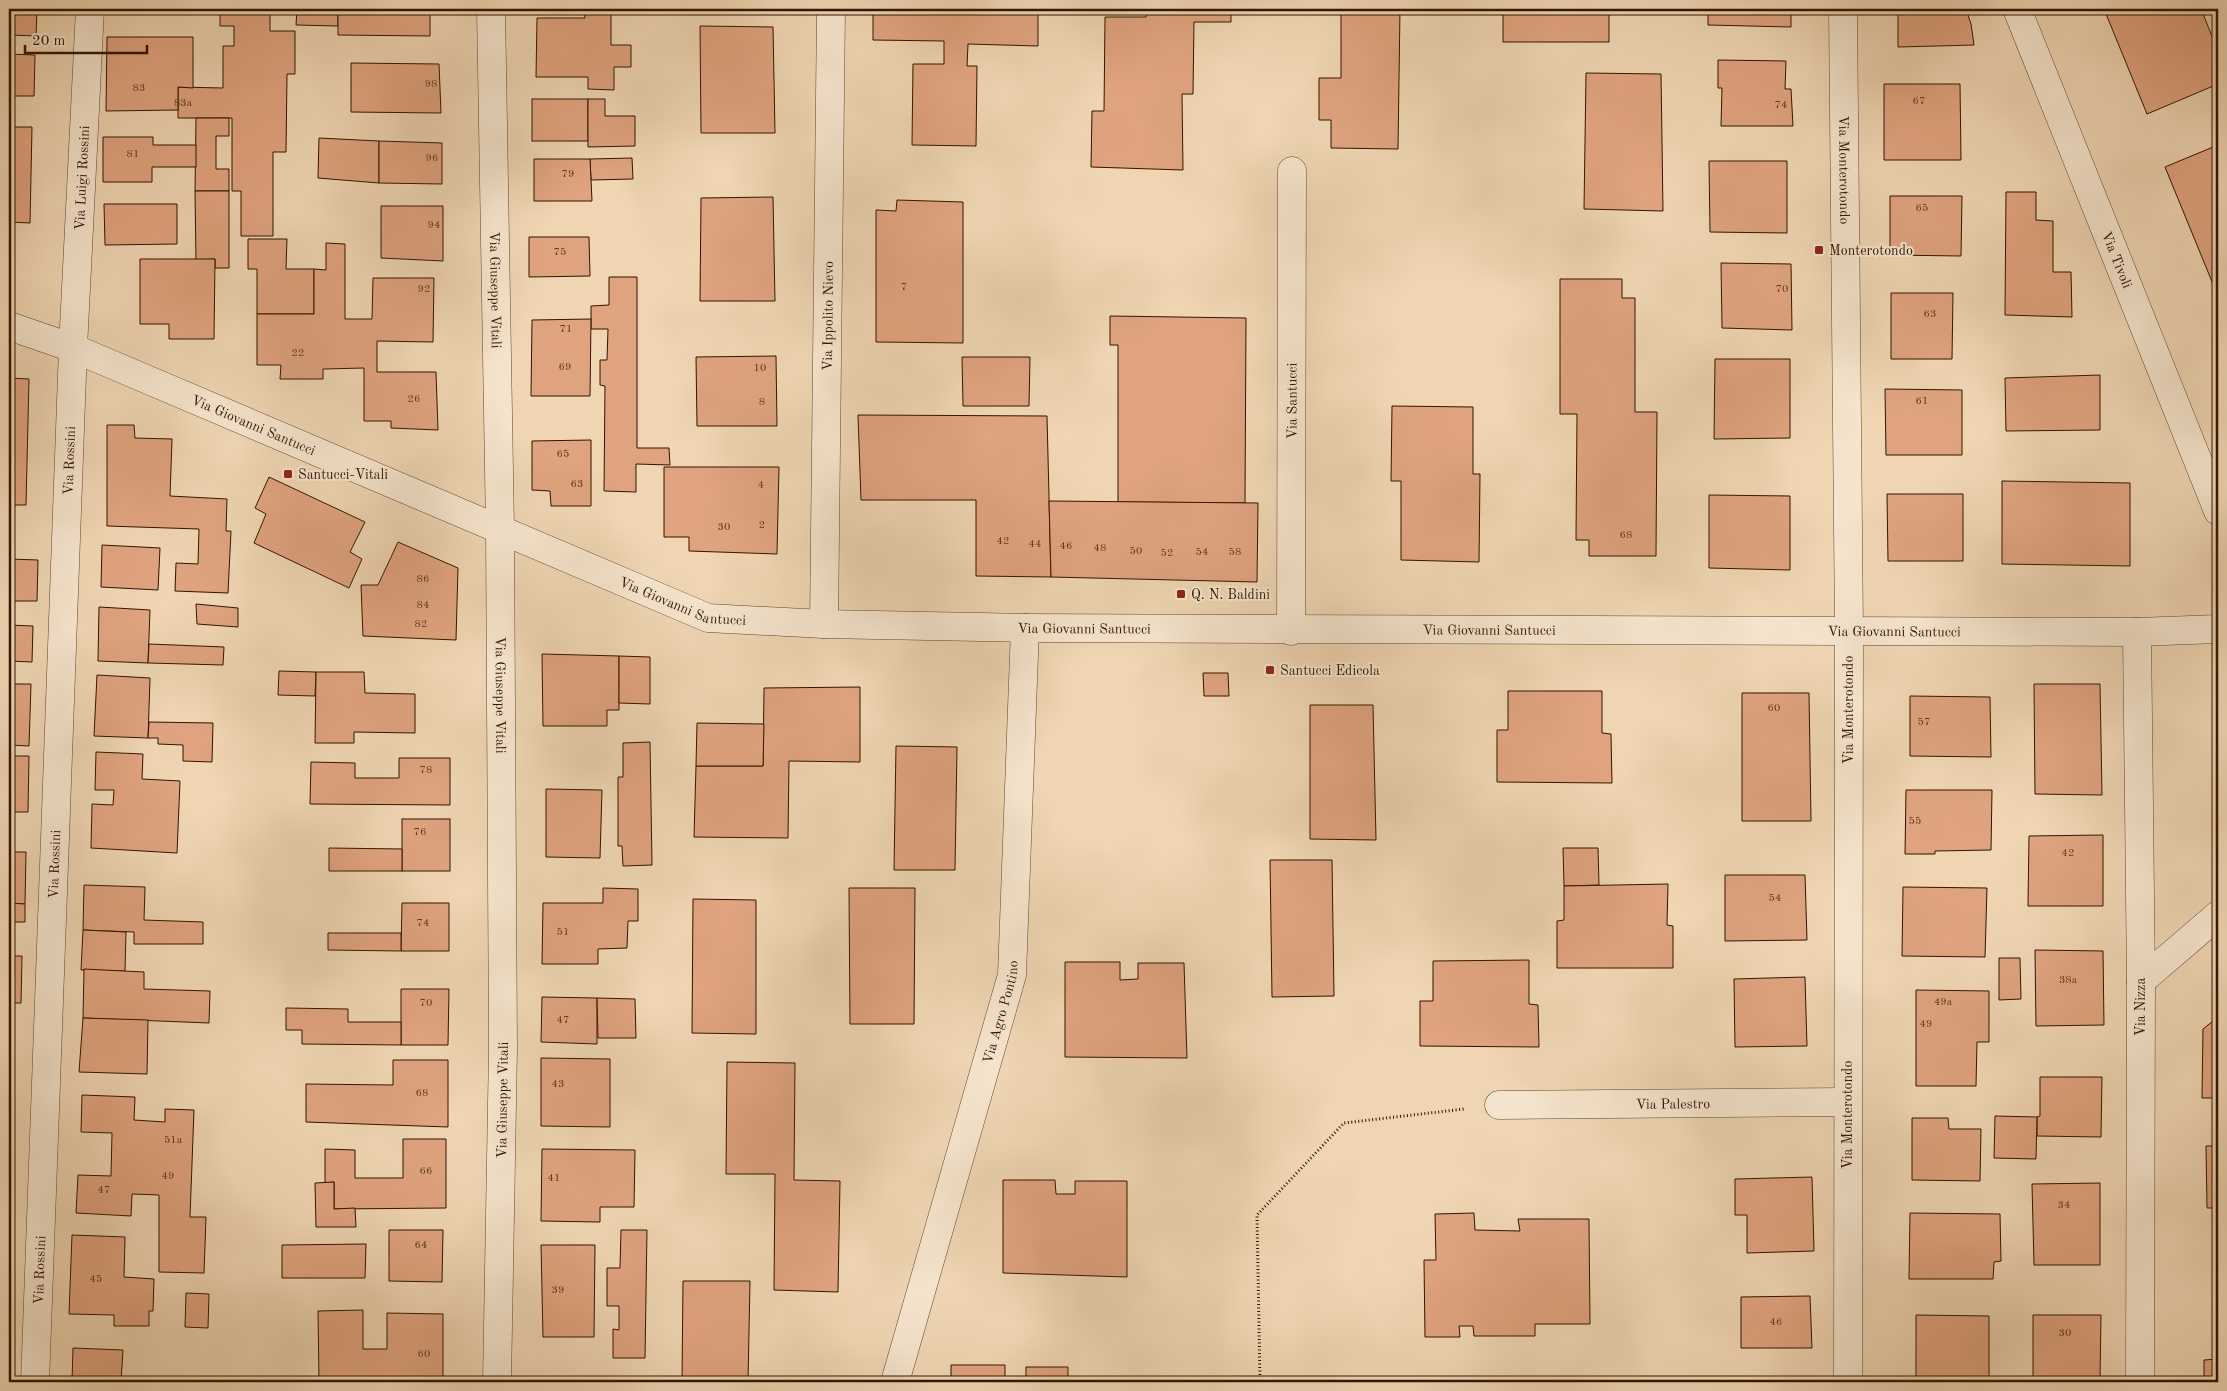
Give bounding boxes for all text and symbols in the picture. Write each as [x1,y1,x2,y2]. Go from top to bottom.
scale bar [25,22,148,54]
text: 20 m [32,34,66,49]
house number: 98 [425,79,437,90]
house number: 83 [133,83,145,94]
house number: 67 [1913,96,1925,107]
house number: 83a [174,98,193,109]
house number: 74 [1775,100,1787,111]
street label: Via Monterotondo [1836,116,1851,225]
street label: Via Luigi Rossini [73,125,92,231]
house number: 81 [127,149,139,160]
house number: 96 [426,153,438,164]
house number: 79 [562,169,574,180]
house number: 65 [1916,203,1928,214]
house number: 94 [428,220,440,231]
street label: Via Tivoli [2099,230,2134,291]
street label: Via Giuseppe Vitali [487,231,503,349]
marker: Monterotondo [1813,244,1825,256]
place label: Monterotondo [1829,244,1913,258]
house number: 75 [554,247,566,258]
street label: Via Ippolito Nievo [821,261,836,371]
house number: 7 [901,282,907,293]
house number: 92 [418,284,430,295]
house number: 70 [1776,284,1788,295]
house number: 63 [1924,309,1936,320]
house number: 71 [560,324,572,335]
house number: 22 [292,348,304,359]
house number: 69 [559,362,571,373]
house number: 10 [754,363,766,374]
street label: Via Santucci [1285,363,1300,439]
street label: Via Giovanni Santucci [189,393,318,458]
house number: 26 [408,394,420,405]
house number: 61 [1916,396,1928,407]
house number: 8 [759,397,765,408]
street label: Via Rossini [62,426,78,495]
house number: 65 [557,449,569,460]
marker: Santucci-Vitali [282,468,294,480]
place label: Santucci-Vitali [298,468,388,482]
house number: 63 [571,479,583,490]
house number: 4 [758,480,764,491]
house number: 2 [759,520,765,531]
house number: 30 [718,522,730,533]
house number: 68 [1620,530,1632,541]
house number: 42 [997,536,1009,547]
house number: 44 [1029,539,1041,550]
house number: 46 [1060,541,1072,552]
house number: 48 [1094,543,1106,554]
house number: 50 [1130,546,1142,557]
house number: 54 [1196,547,1208,558]
house number: 58 [1229,547,1241,558]
house number: 52 [1161,548,1173,559]
house number: 86 [417,574,429,585]
street label: Via Giovanni Santucci [617,575,746,628]
marker: Q. N. Baldini [1175,588,1187,600]
place label: Q. N. Baldini [1191,588,1270,602]
house number: 84 [417,600,429,611]
house number: 82 [415,619,427,630]
street label: Via Giovanni Santucci [1017,622,1151,636]
street label: Via Giovanni Santucci [1422,623,1556,638]
street label: Via Giovanni Santucci [1827,625,1961,639]
street label: Via Giuseppe Vitali [493,636,507,754]
street label: Via Monterotondo [1842,656,1856,764]
marker: Santucci Edicola [1264,664,1276,676]
place label: Santucci Edicola [1280,664,1380,678]
house number: 60 [1768,703,1780,714]
house number: 57 [1918,717,1930,728]
house number: 78 [420,765,432,776]
house number: 55 [1909,816,1921,827]
house number: 76 [414,827,426,838]
street label: Via Rossini [47,829,63,899]
house number: 42 [2062,848,2074,859]
house number: 54 [1769,893,1781,904]
house number: 74 [417,918,429,929]
house number: 51 [557,927,569,938]
street label: Via Agro Pontino [981,960,1021,1065]
house number: 38a [2059,975,2078,986]
street label: Via Nizza [2134,978,2148,1036]
house number: 49a [1934,997,1953,1008]
house number: 70 [420,998,432,1009]
house number: 47 [557,1015,569,1026]
house number: 49 [1920,1019,1932,1030]
street label: Via Giuseppe Vitali [495,1041,511,1159]
street label: Via Monterotondo [1841,1061,1855,1169]
house number: 43 [552,1079,564,1090]
house number: 68 [416,1088,428,1099]
street label: Via Palestro [1636,1097,1710,1112]
house number: 51a [164,1135,183,1146]
house number: 66 [420,1166,432,1177]
house number: 49 [162,1171,174,1182]
house number: 41 [548,1173,560,1184]
house number: 47 [98,1185,110,1196]
house number: 34 [2058,1200,2070,1211]
street label: Via Rossini [32,1235,48,1305]
house number: 64 [415,1240,427,1251]
house number: 45 [90,1274,102,1285]
house number: 39 [552,1285,564,1296]
house number: 46 [1770,1317,1782,1328]
house number: 30 [2059,1328,2071,1339]
house number: 60 [418,1349,430,1360]

